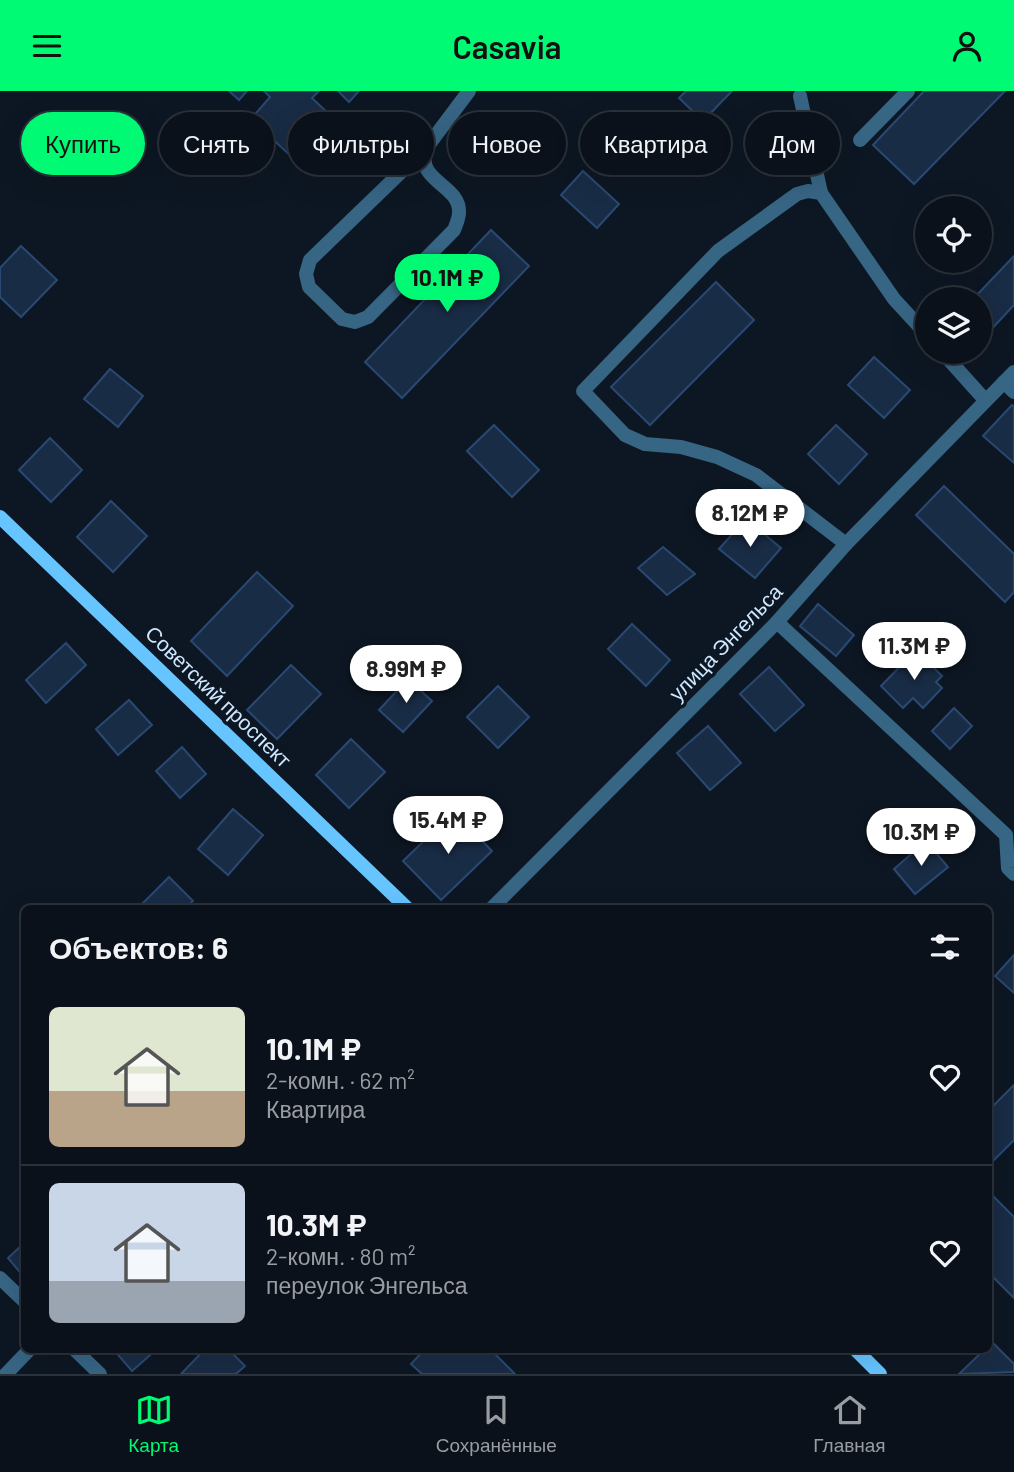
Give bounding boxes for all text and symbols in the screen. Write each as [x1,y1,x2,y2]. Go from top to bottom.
icon: menu [28,27,66,65]
text: Casavia [452,27,562,65]
icon: person [948,27,986,65]
chip: Купить [21,112,145,175]
chip: Снять [159,112,274,175]
chip: Фильтры [288,112,434,175]
chip: Новое [448,112,566,175]
chip: Квартира [580,112,731,175]
chip: Дом [745,112,840,175]
map controls [915,196,992,364]
button: locate [915,196,992,273]
pin: 10.1M ₽ [382,255,512,314]
text: 10.1M ₽ [411,263,483,291]
button: layers [915,287,992,364]
pin: 8.12M ₽ [685,489,815,549]
text: 8.12M ₽ [712,498,788,526]
street label: улица Энгельса [663,578,787,705]
street label: Советский проспект [141,620,297,772]
pin: 11.3M ₽ [849,623,979,682]
text: 11.3M ₽ [878,631,950,659]
pin: 8.99M ₽ [341,645,471,705]
text: 8.99M ₽ [366,654,446,682]
pin: 15.4M ₽ [383,797,513,856]
text: 15.4M ₽ [409,805,487,833]
pin: 10.3M ₽ [856,809,986,868]
text: 10.3M ₽ [882,817,960,845]
icon: filters [926,928,964,966]
text: Объектов: 6 [49,929,228,965]
text: 10.1M ₽ [266,1030,361,1066]
icon: home [105,1035,189,1119]
icon: heart [926,1058,964,1096]
text: 2-комн. · 62 m² [266,1066,415,1094]
text: Квартира [266,1095,365,1123]
text: 10.3M ₽ [266,1206,367,1242]
icon: home [105,1211,189,1295]
icon: heart [926,1234,964,1272]
text: 2-комн. · 80 m² [266,1242,416,1270]
text: переулок Энгельса [266,1271,468,1299]
tab: Карта [128,1391,179,1457]
tab: Сохранённые [436,1391,557,1457]
tab: Главная [813,1391,886,1457]

